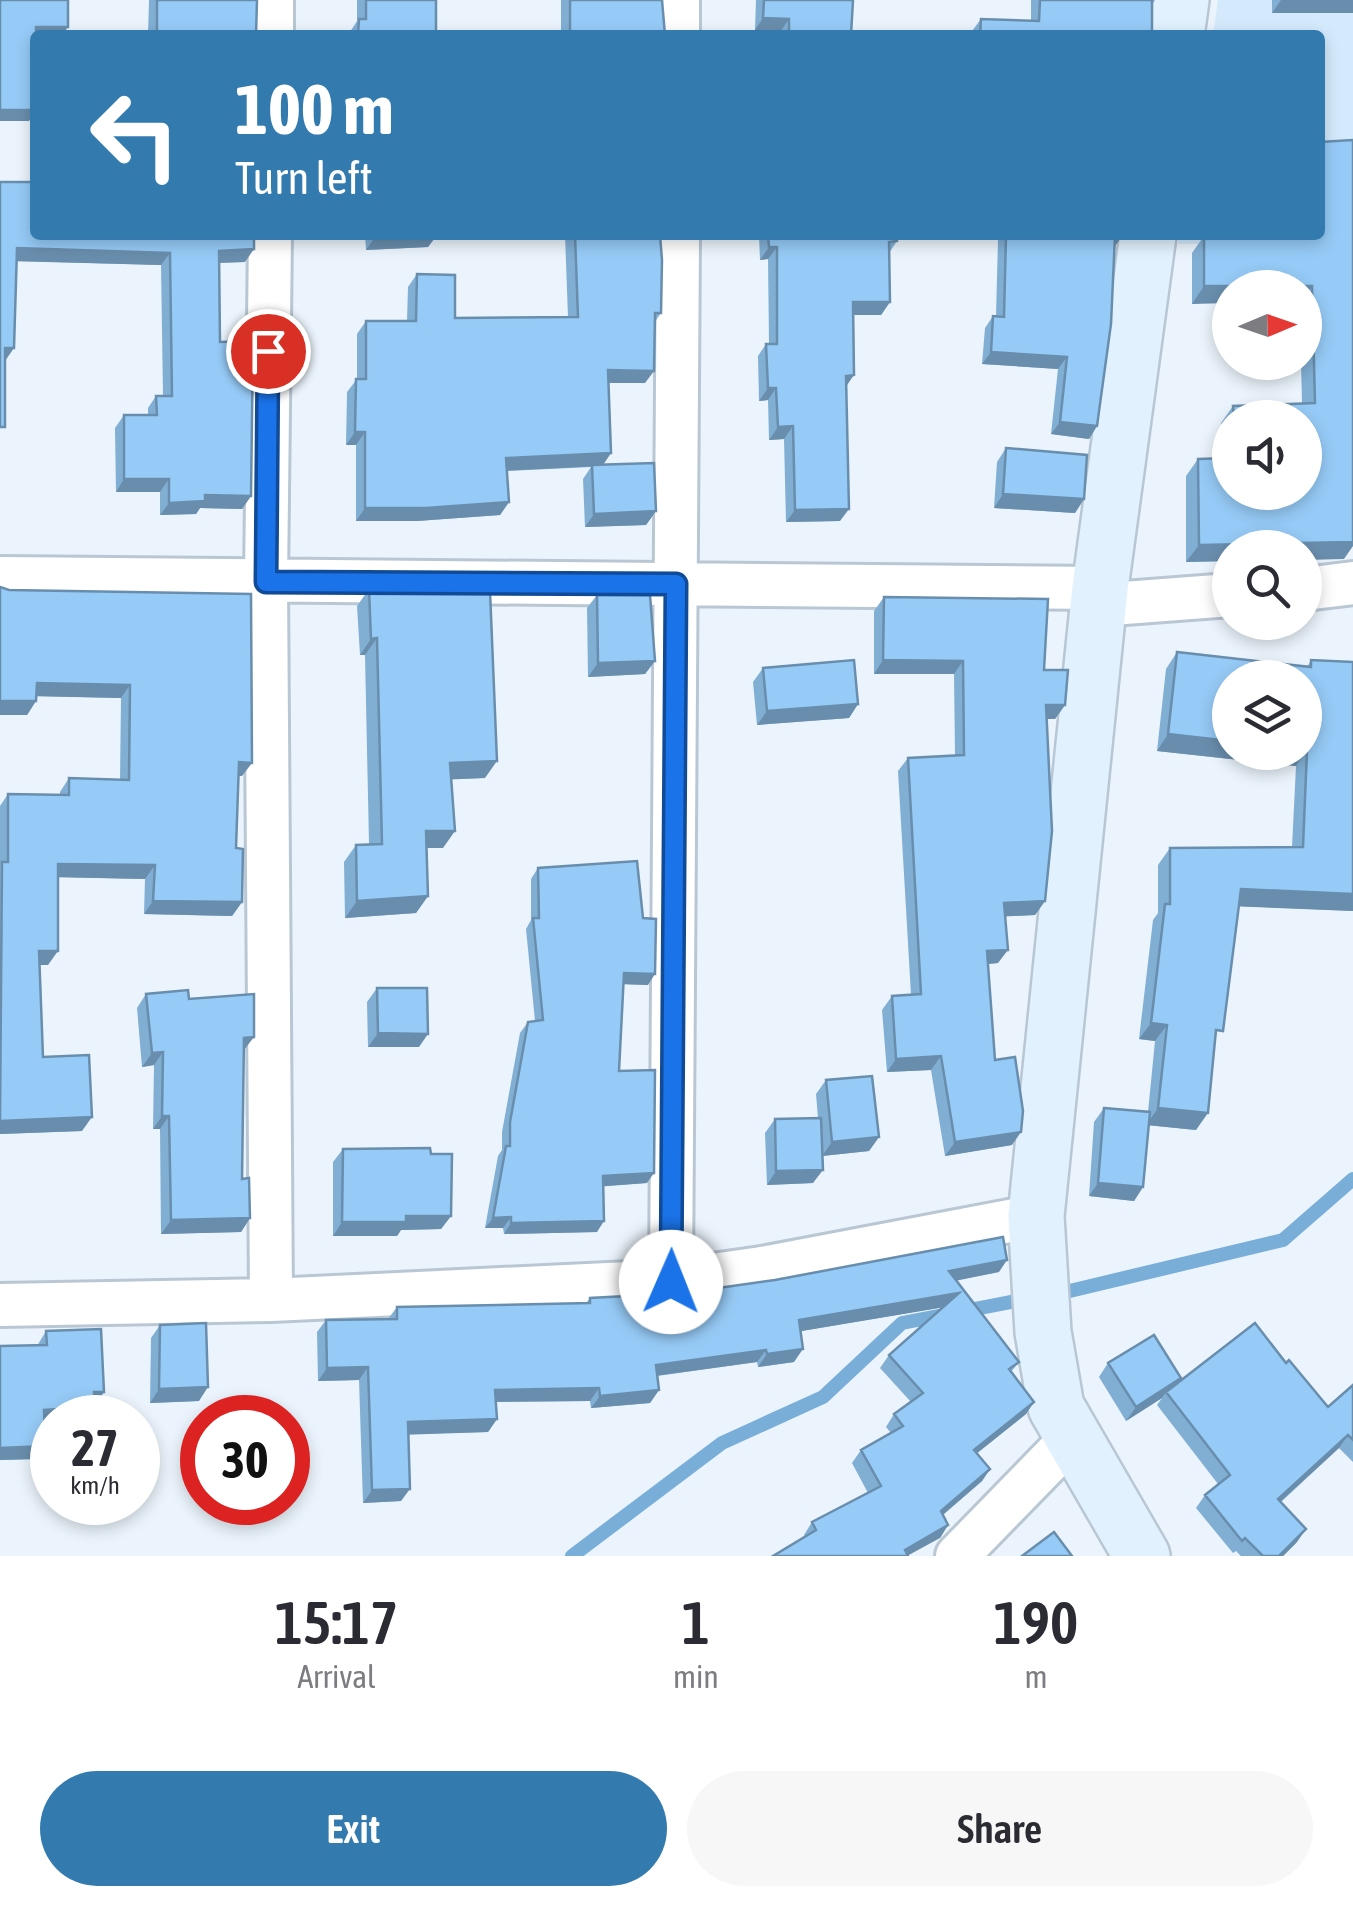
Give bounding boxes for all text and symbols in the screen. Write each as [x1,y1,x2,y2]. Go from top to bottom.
text: 100 m [235,69,394,149]
icon: left [70,70,200,200]
text: Turn left [235,152,373,204]
north arrow [1212,270,1322,380]
map controls [1212,270,1322,770]
pin [226,309,311,394]
icon: arrive [241,324,296,379]
button: sound [1212,400,1322,510]
button: search [1212,530,1322,640]
button: layers [1212,660,1322,770]
position arrow [619,1230,723,1334]
speed limit sign: 30 [180,1395,310,1525]
text: 27 [71,1419,118,1477]
text: km/h [70,1471,120,1499]
text: 15:17 [275,1588,398,1657]
text: 1 [682,1588,710,1657]
text: 190 [994,1588,1078,1657]
text: Arrival [297,1658,376,1695]
text: min [673,1658,719,1695]
text: m [1024,1658,1047,1695]
button: Exit [40,1771,667,1886]
button: Share [687,1771,1313,1886]

